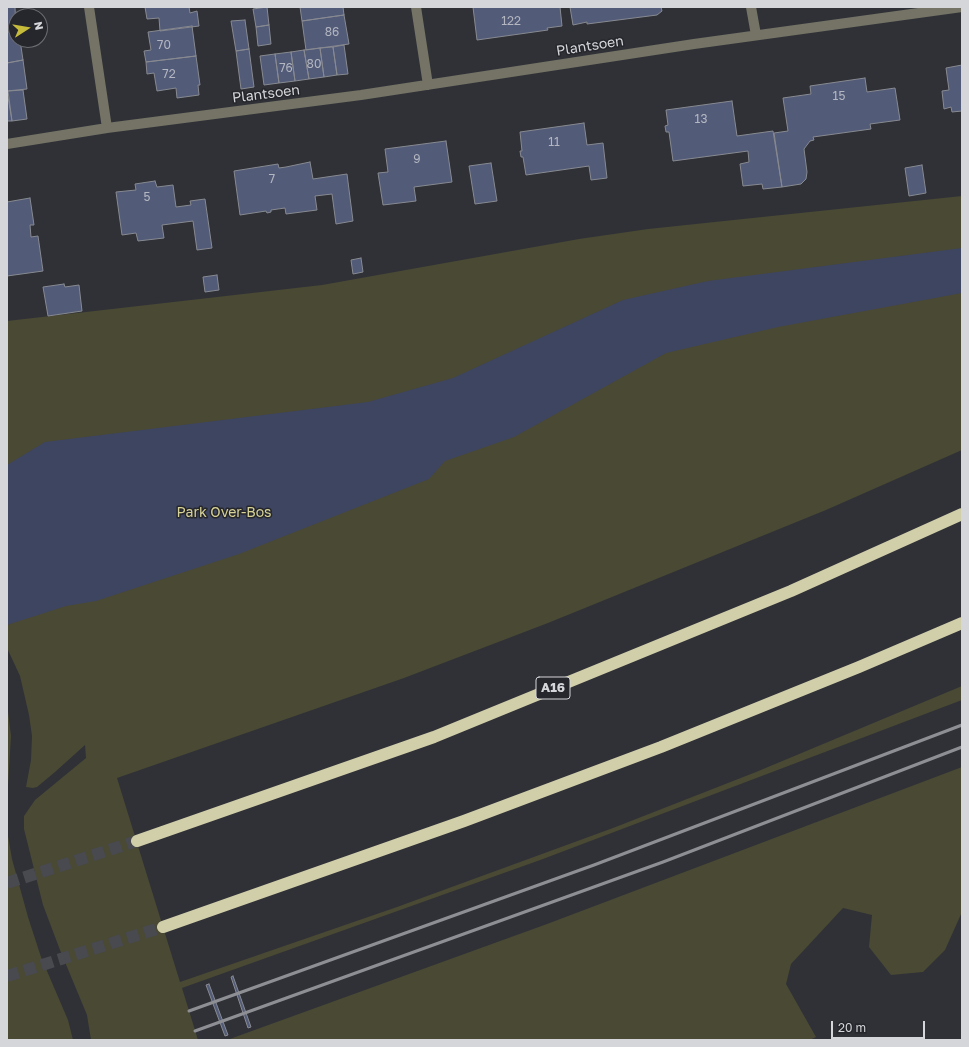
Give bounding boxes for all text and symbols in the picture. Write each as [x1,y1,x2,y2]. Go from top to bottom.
north arrow [8,8,48,48]
house number: 122 [501,14,521,28]
text: N [32,20,46,31]
house number: 86 [325,25,339,39]
street label: Plantsoen [555,32,625,60]
house number: 70 [157,38,171,52]
house number: 80 [307,57,321,71]
house number: 76 [279,61,293,75]
house number: 72 [162,67,176,81]
street label: Plantsoen [231,82,301,106]
house number: 15 [833,89,845,103]
house number: 13 [695,112,707,126]
house number: 11 [548,135,560,149]
house number: 9 [413,152,421,166]
house number: 7 [269,172,275,186]
house number: 5 [144,190,150,204]
park label: Park Over-Bos [177,505,271,521]
road number: A16 [536,677,570,699]
scale bar [833,1013,927,1039]
text: 20 m [838,1020,866,1035]

